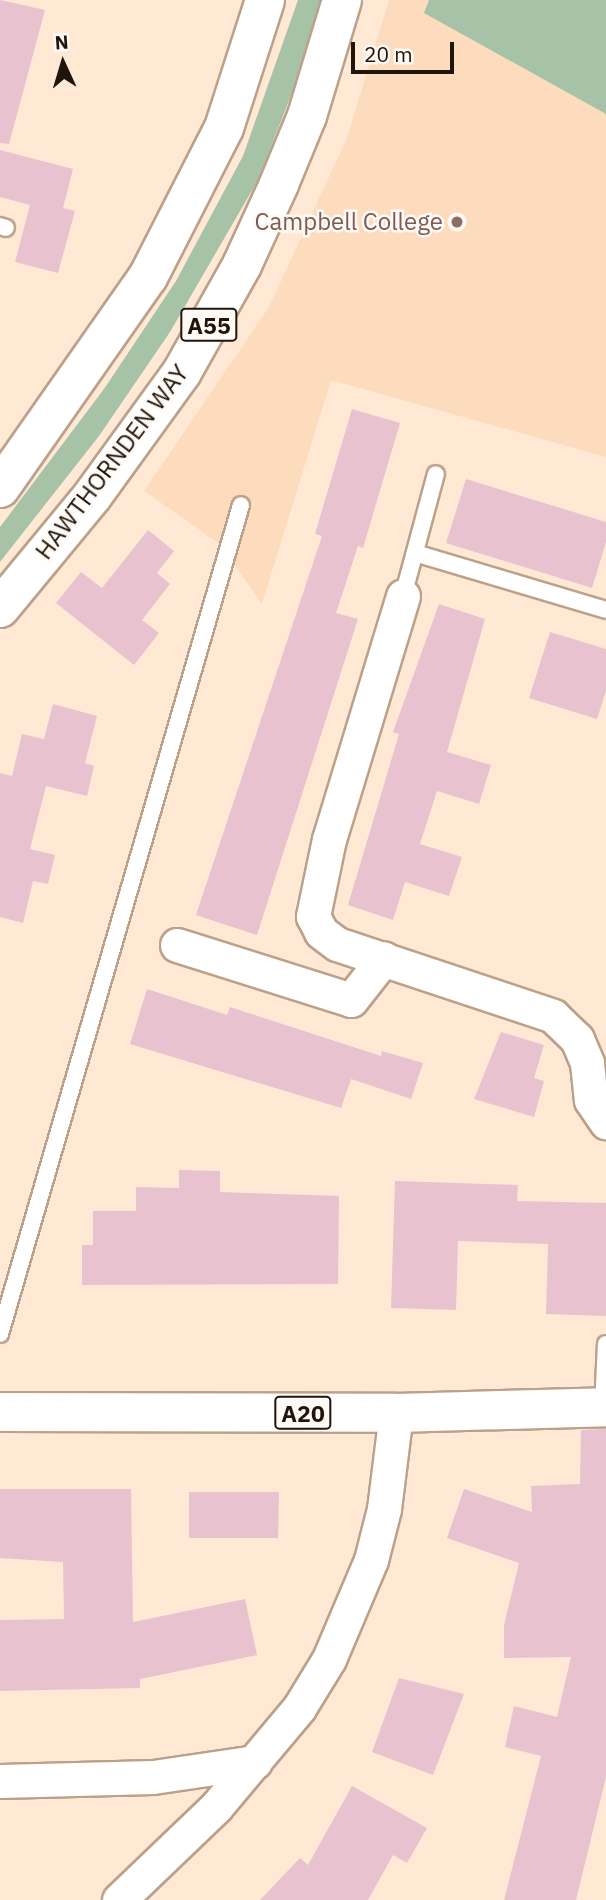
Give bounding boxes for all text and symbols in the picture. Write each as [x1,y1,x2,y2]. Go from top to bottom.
north arrow [28,28,98,98]
scale bar [354,28,457,72]
text: N [54,30,69,55]
text: 20 m [364,40,413,68]
place label: Campbell College [255,208,443,236]
marker: Campbell College [449,214,465,230]
road number: A55 [179,306,239,344]
street label: HAWTHORNDEN WAY [29,359,195,565]
road number: A20 [273,1394,333,1432]

